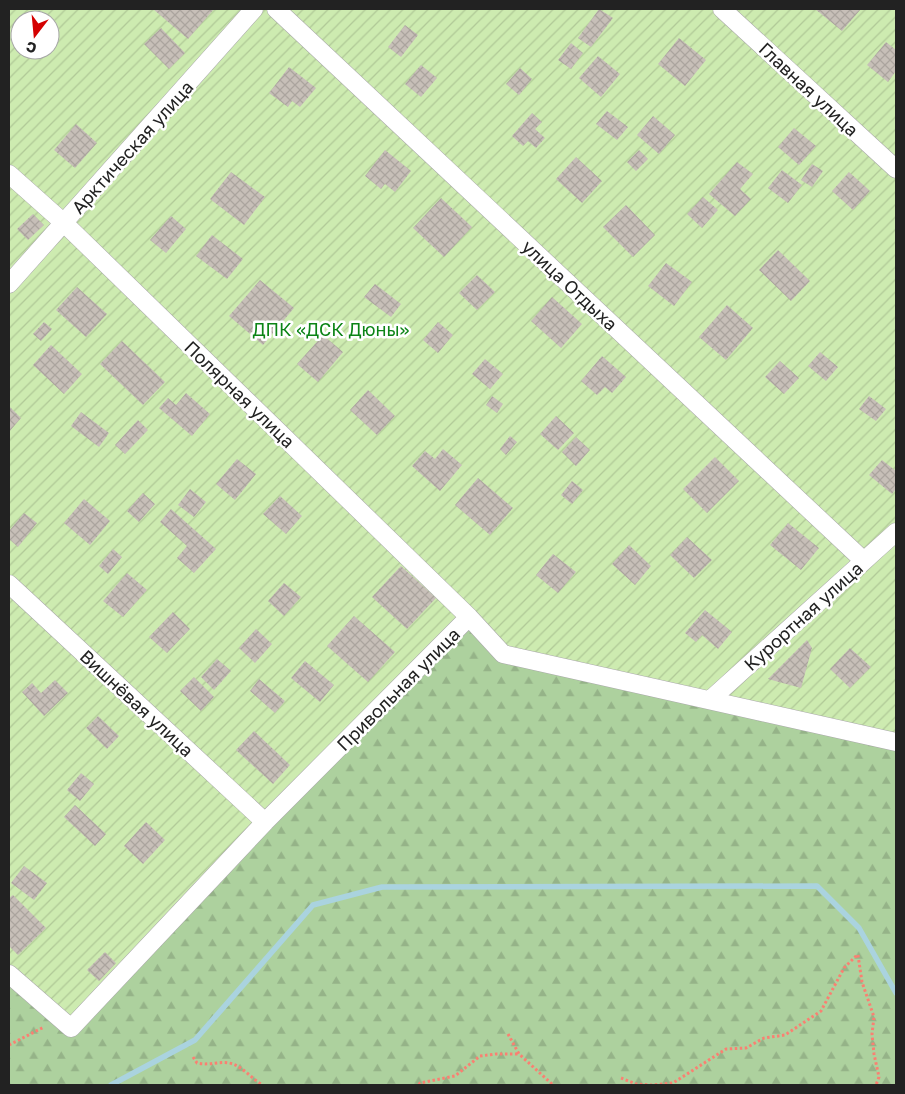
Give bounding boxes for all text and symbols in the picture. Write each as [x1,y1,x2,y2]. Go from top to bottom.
north arrow [10,10,60,60]
street label: Главная улица [755,37,863,141]
text: С [24,38,38,58]
street label: Арктическая улица [66,76,198,218]
street label: улица Отдыха [518,235,622,335]
park label: ДПК «ДСК Дюны» [252,318,410,340]
street label: Полярная улица [180,336,300,452]
street label: Курортная улица [739,557,867,675]
street label: Привольная улица [332,623,464,755]
street label: Вишнёвая улица [76,645,198,761]

